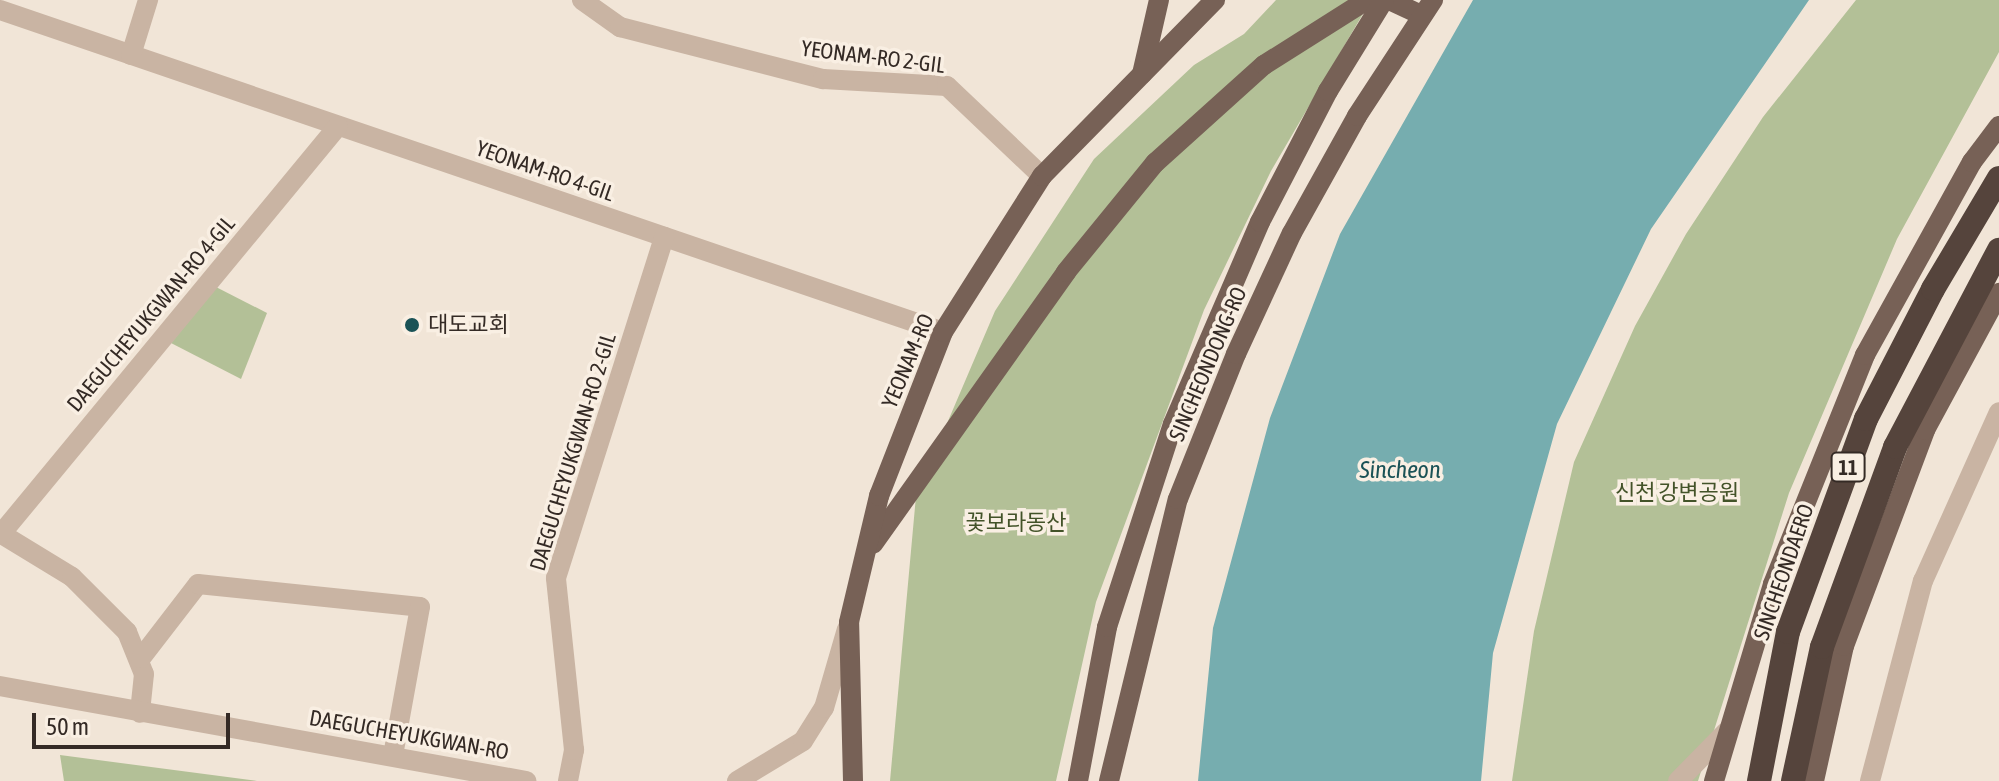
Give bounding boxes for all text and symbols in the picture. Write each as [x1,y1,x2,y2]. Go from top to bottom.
street label: YEONAM-RO 2-GIL [800,35,946,79]
street label: YEONAM-RO 4-GIL [472,135,618,207]
street label: DAEGUCHEYUKGWAN-RO 4-GIL [62,211,240,417]
street label: SINCHEONDONG-RO [1164,283,1252,445]
street label: YEONAM-RO [876,310,940,412]
place label: 대도교회 [428,312,509,338]
marker: 대도교회 [403,316,421,334]
street label: DAEGUCHEYUKGWAN-RO 2-GIL [524,330,622,574]
road number: 11 [1830,451,1866,483]
water label: Sincheon [1359,456,1441,484]
park label: 신천 강변공원 [1615,480,1739,506]
street label: SINCHEONDAERO [1748,501,1820,643]
park label: 꽃보라동산 [965,510,1067,536]
scale bar [36,697,234,747]
street label: DAEGUCHEYUKGWAN-RO [307,704,511,766]
text: 50 m [46,713,89,740]

